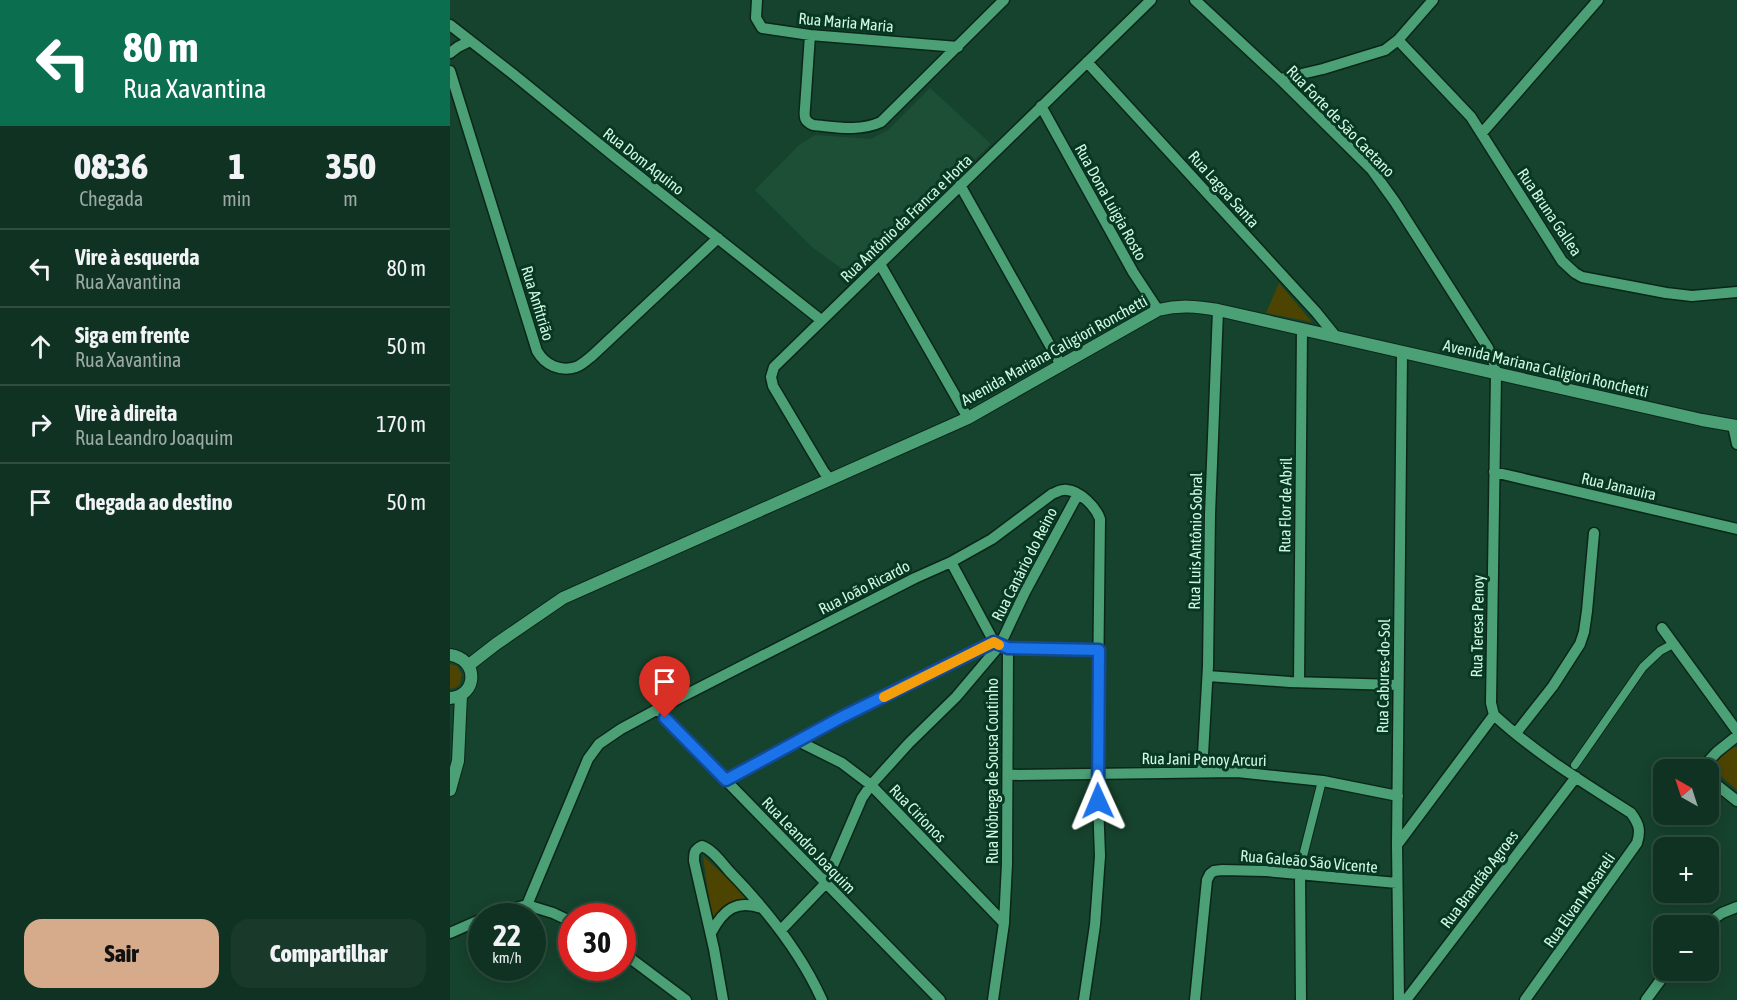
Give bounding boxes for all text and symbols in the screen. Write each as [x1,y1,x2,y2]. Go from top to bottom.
street label: Rua Maria Maria [798,9,894,35]
text: 80 m [123,23,198,71]
icon: left [24,24,102,102]
street label: Rua Forte de São Caetano [1283,62,1399,180]
text: Rua Xavantina [123,73,267,104]
street label: Rua Dom Aquino [599,124,688,199]
street label: Rua Dona Luigia Rosto [1071,141,1150,264]
text: 08:36 [74,145,148,187]
text: 1 [228,145,245,187]
text: 350 [325,145,376,187]
street label: Rua Lagoa Santa [1184,147,1263,232]
street label: Rua Antônio da Franca e Horta [837,151,975,285]
street label: Rua Bruna Gallea [1514,165,1586,259]
text: Chegada [79,187,143,210]
text: min [222,187,251,210]
text: m [343,187,358,210]
text: Vire à esquerda [75,244,200,270]
icon: left [24,252,57,285]
text: 80 m [386,255,426,281]
street label: Rua Anfitrião [518,264,558,342]
text: Rua Xavantina [75,270,181,293]
street label: Avenida Mariana Caligiori Ronchetti [958,291,1151,410]
text: Siga em frente [75,322,190,348]
icon: ahead [24,330,57,363]
text: 50 m [386,333,426,359]
street label: Avenida Mariana Caligiori Ronchetti [1441,336,1650,401]
text: Rua Xavantina [75,348,181,371]
text: Vire à direita [75,400,177,426]
icon: right [24,408,57,441]
text: 170 m [376,411,426,437]
text: Rua Leandro Joaquim [75,426,233,449]
street label: Rua Flor de Abril [1275,456,1295,553]
street label: Rua Janauira [1580,469,1658,503]
street label: Rua Luis Antônio Sobral [1185,471,1205,610]
icon: arrive [24,486,57,519]
text: Chegada ao destino [75,489,233,515]
text: 50 m [386,489,426,515]
street label: Rua Canário do Reino [988,504,1060,624]
street label: Rua João Ricardo [815,556,913,618]
street label: Rua Teresa Penoy [1467,574,1488,677]
street label: Rua Cabures-do-Sol [1373,618,1393,733]
pin [639,656,690,718]
icon: arrive [648,665,681,698]
street label: Rua Nóbrega de Sousa Coutinho [983,678,1002,864]
street label: Rua Jani Penoy Arcuri [1141,749,1267,770]
north arrow [1653,759,1719,825]
map controls [1653,759,1719,981]
position arrow [1066,769,1130,833]
street label: Rua Cirionos [886,780,950,846]
street label: Rua Leandro Joaquim [758,793,859,897]
street label: Rua Brandão Agroes [1437,827,1522,932]
button: + [1653,837,1719,903]
street label: Rua Galeão São Vicente [1240,846,1378,876]
street label: Rua Elvan Mosareli [1540,849,1618,951]
speed limit sign: 30 [558,903,636,981]
button: − [1653,915,1719,981]
text: 22 [493,918,521,952]
button: Sair [24,919,219,988]
button: Compartilhar [231,919,426,988]
text: km/h [492,949,522,966]

